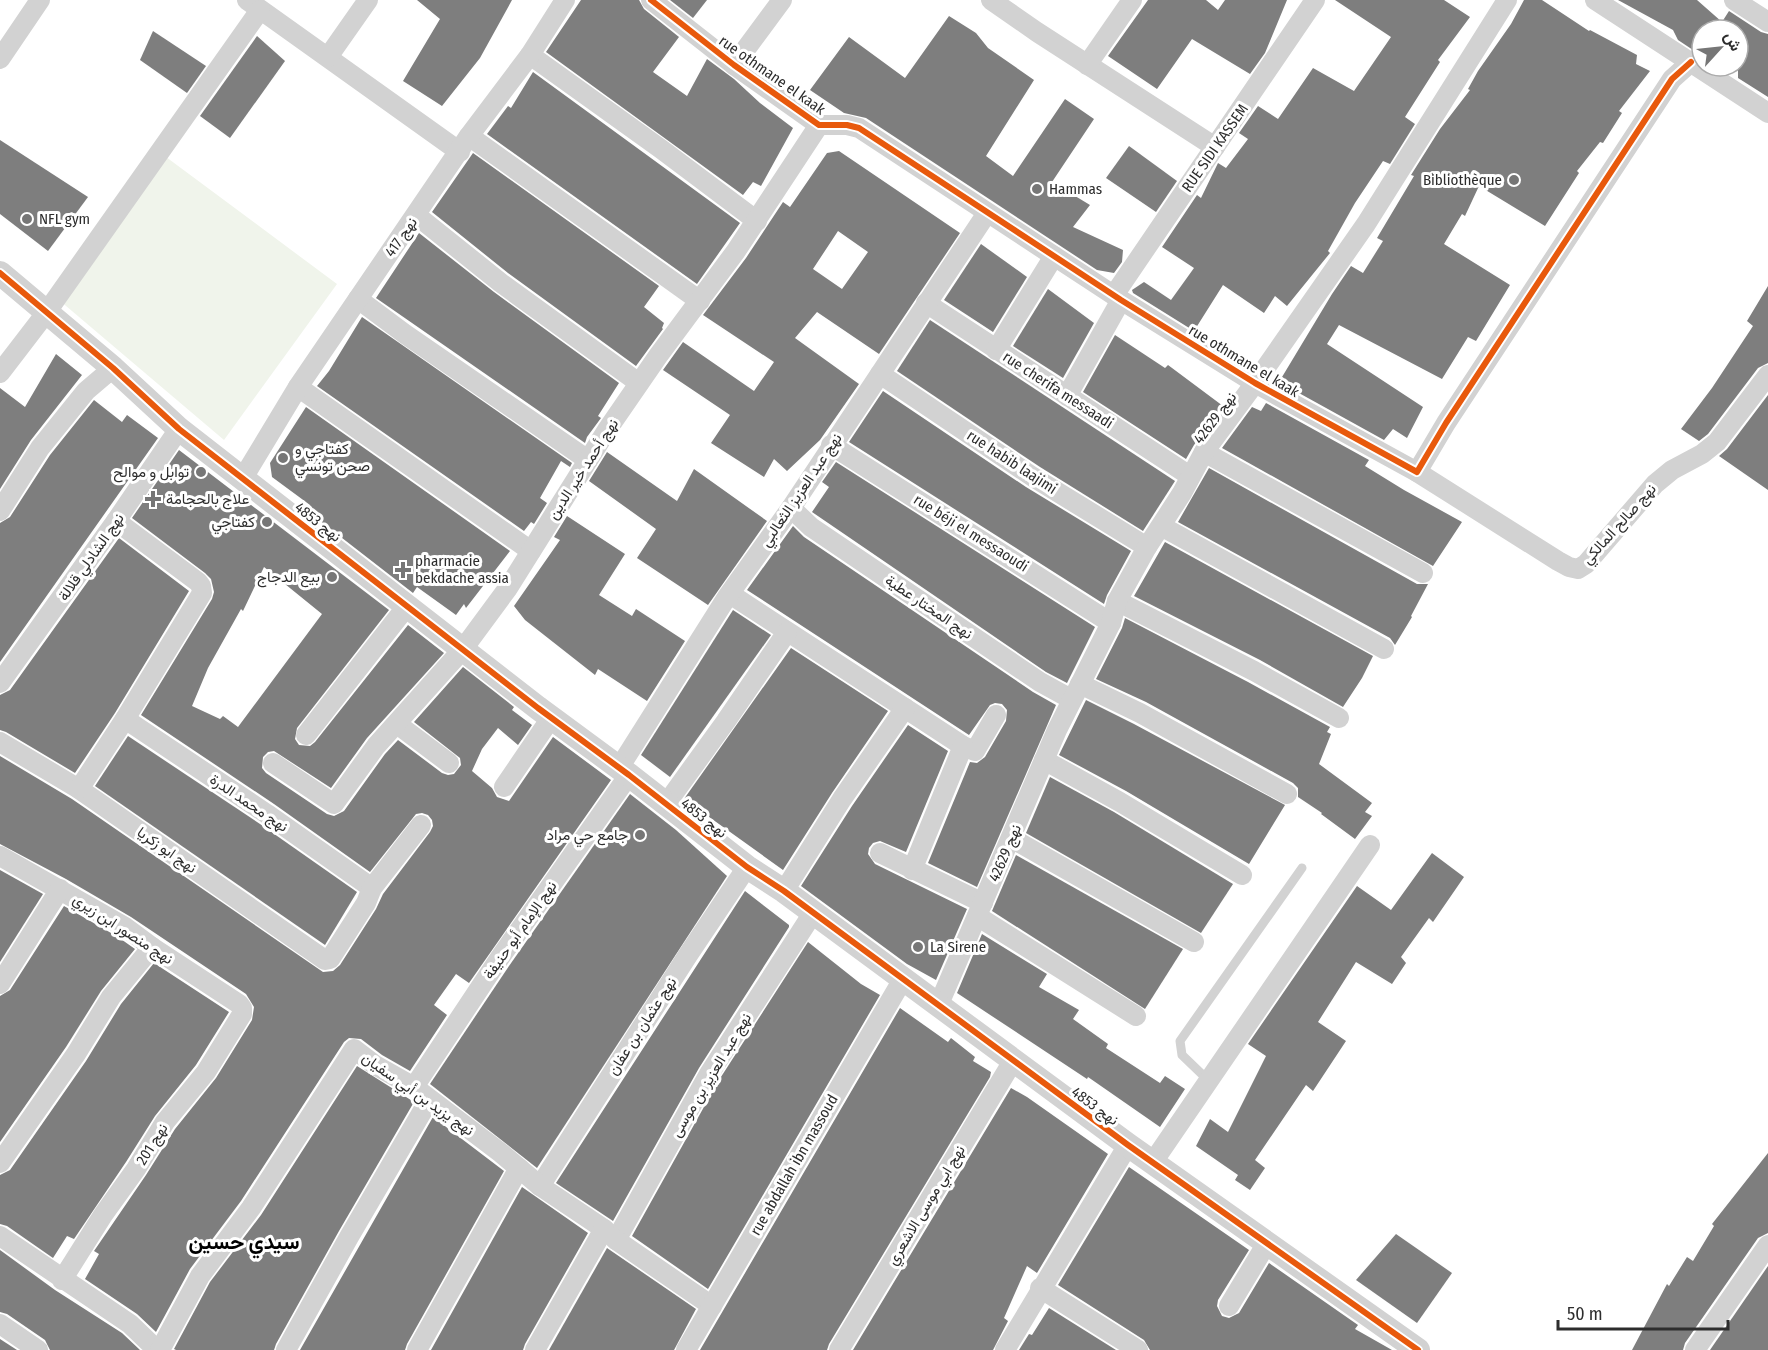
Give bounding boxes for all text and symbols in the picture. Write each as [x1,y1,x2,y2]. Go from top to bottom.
north arrow [1690,18,1750,78]
text: ش [1720,29,1746,54]
street label: rue othmane el kaak [715,32,829,118]
street label: RUE SIDI KASSEM [1178,101,1252,195]
place label: Bibliothèque [1423,171,1502,189]
marker: Bibliothèque [1507,173,1521,187]
place label: Hammas [1049,180,1102,198]
marker: Hammas [1030,182,1044,196]
place label: NFL gym [39,210,90,228]
marker: NFL gym [20,212,34,226]
street label: نهج 417 [381,214,423,261]
street label: rue othmane el kaak [1185,321,1303,401]
street label: rue cherifa messaadi [999,348,1117,432]
street label: نهج 42629 [1190,388,1242,449]
street label: نهج أحمد خير الدين [544,415,624,524]
street label: rue habib laajimi [964,426,1060,498]
street label: نهج عبد العزيز الثعالبي [756,430,849,552]
place label: كفتاجي و صحن تونسي [295,440,370,479]
marker: كفتاجي و صحن تونسي [276,451,290,465]
place label: توابل و موالح [113,463,189,483]
marker: توابل و موالح [194,465,208,479]
street label: نهج صالح المالكي [1578,480,1663,571]
marker: علاج بالحجامة [144,490,162,508]
place label: علاج بالحجامة [166,490,249,510]
street label: rue béji el messaoudi [910,490,1032,576]
street label: نهج 4853 [290,498,345,547]
street label: نهج الشادلي قلالة [54,510,131,607]
place label: كفتاجي [211,513,255,535]
marker: كفتاجي [260,515,274,529]
place label: pharmacie bekdache assia [415,552,509,587]
marker: pharmacie bekdache assia [396,563,410,577]
place label: بيع الدجاج [257,568,320,588]
marker: بيع الدجاج [325,570,339,584]
street label: نهج المختار عطية [881,571,976,645]
street label: نهج محمد الدرة [205,770,292,837]
street label: نهج 4853 [676,794,731,843]
street label: نهج 42629 [985,822,1027,885]
street label: نهج ابو زكريا [133,823,200,879]
place label: جامع حي مراد [547,826,628,848]
marker: جامع حي مراد [633,828,647,842]
street label: نهج الإمام أبو حنيفة [479,877,562,984]
street label: نهج منصور ابن زيري [67,890,176,971]
place label: La Sirene [930,938,986,956]
marker: La Sirene [911,940,925,954]
street label: نهج عثمان بن عفان [604,974,682,1079]
street label: نهج عبد العزيز بن موسى [667,1010,757,1141]
street label: نهج يزيد بن أبي سفيان [356,1049,478,1143]
street label: نهج 4853 [1067,1083,1122,1131]
street label: rue abdallah ibn massoud [746,1091,842,1239]
street label: نهج 201 [132,1120,173,1169]
street label: نهج ابي موسى الاشعري [883,1142,972,1270]
district label: سيدي حسين [189,1229,300,1259]
scale bar [1558,1293,1728,1331]
text: 50 m [1567,1303,1603,1325]

